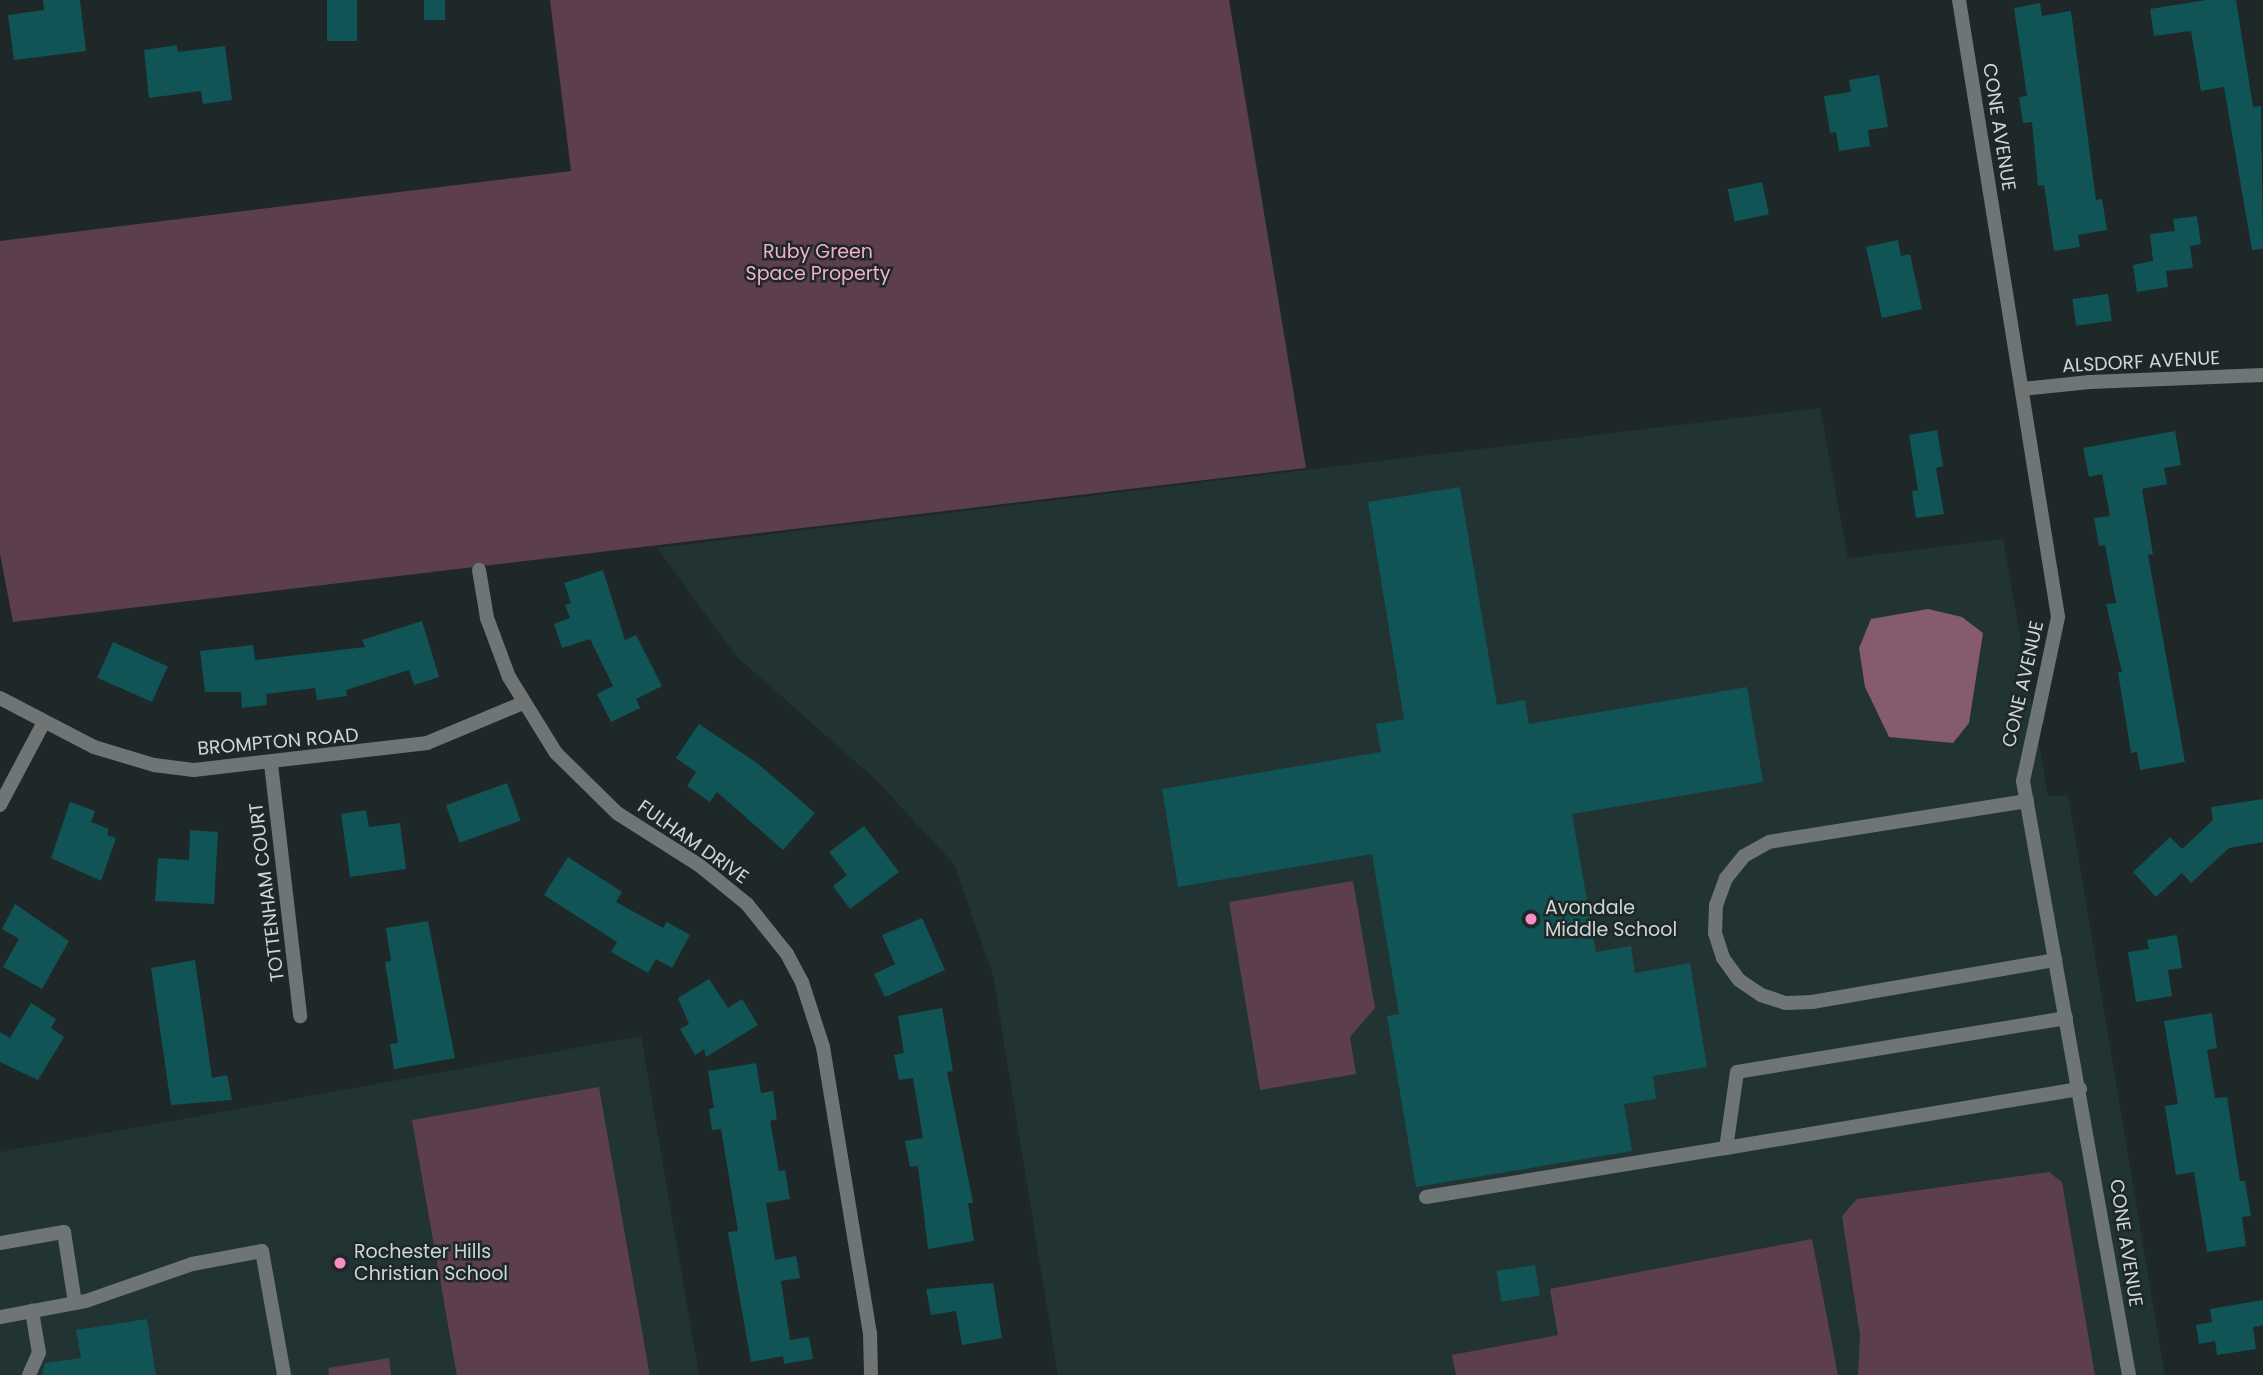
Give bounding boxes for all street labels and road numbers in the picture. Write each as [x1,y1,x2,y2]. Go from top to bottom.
street label: CONE AVENUE [1978,61,2020,193]
street label: ALSDORF AVENUE [2061,346,2221,378]
street label: CONE AVENUE [1997,619,2049,749]
street label: BROMPTON ROAD [196,724,360,760]
street label: FULHAM DRIVE [633,795,753,889]
street label: TOTTENHAM COURT [245,801,289,983]
street label: CONE AVENUE [2105,1177,2147,1309]

